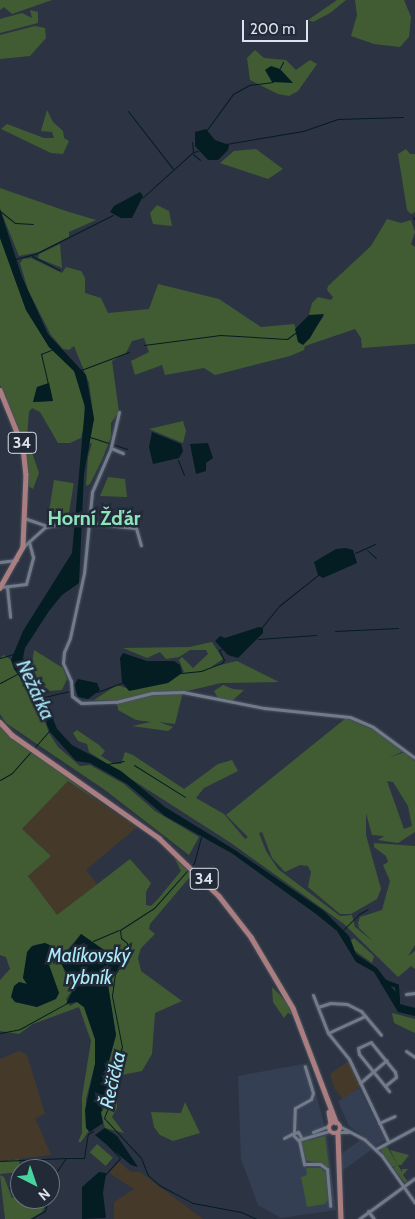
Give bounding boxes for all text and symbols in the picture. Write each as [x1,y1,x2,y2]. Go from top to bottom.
scale bar [245,10,311,42]
text: 200 m [250,20,295,38]
road number: 34 [7,429,37,456]
district label: Horní Žďár [48,506,140,530]
water label: Nežárka [11,656,59,724]
road number: 34 [189,866,219,892]
water label: Malíkovský rybník [48,945,130,989]
water label: Řečička [95,1049,131,1111]
north arrow [10,1159,60,1209]
text: N [35,1185,54,1205]

